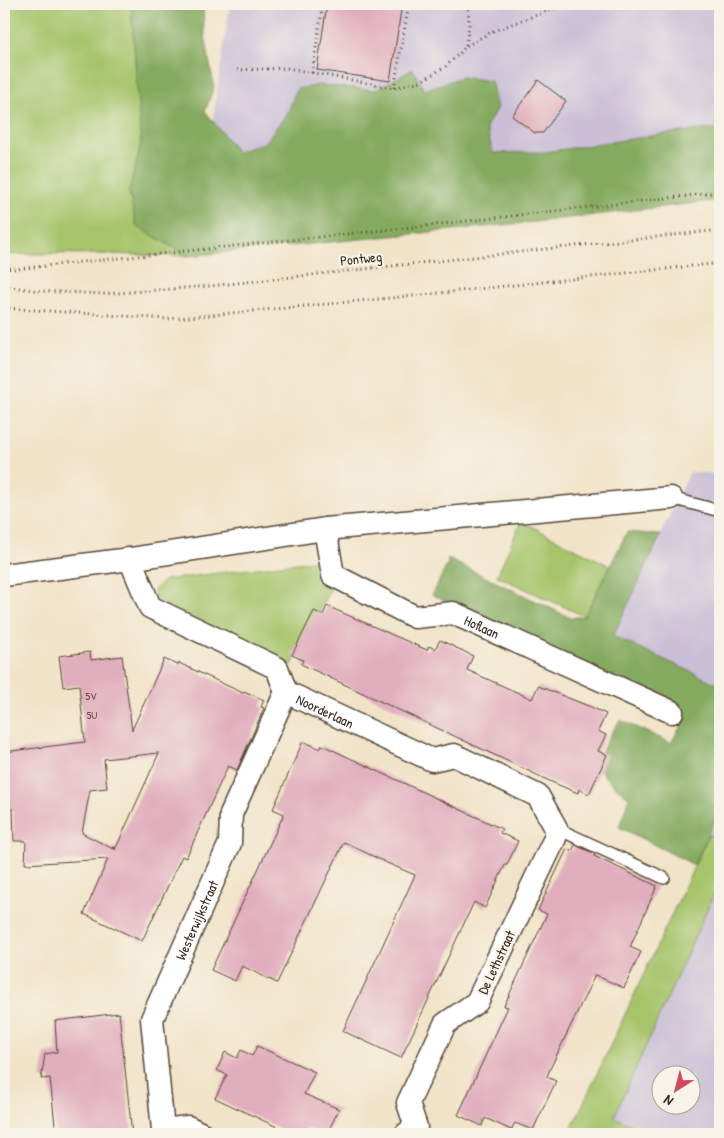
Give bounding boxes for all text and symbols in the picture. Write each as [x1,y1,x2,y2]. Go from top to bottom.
street label: Pontweg [339,246,383,271]
street label: Hoflaan [461,610,503,642]
house number: 5V [86,689,97,703]
street label: Noorderlaan [293,689,357,732]
house number: 5U [87,708,97,722]
street label: Westerwijkstraat [170,877,222,963]
street label: De Lethstraat [473,927,519,997]
north arrow [652,1066,702,1116]
text: N [659,1091,677,1111]

